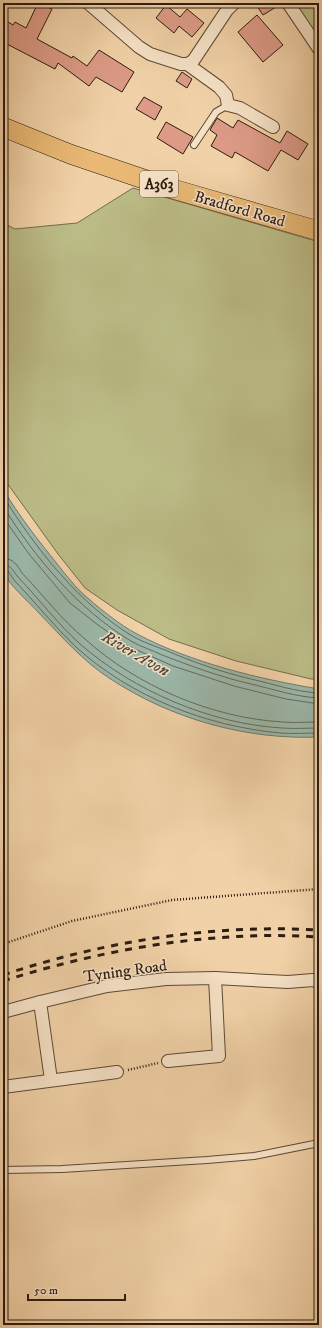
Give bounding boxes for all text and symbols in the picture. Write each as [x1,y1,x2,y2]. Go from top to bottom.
road number: A363 [140,171,178,197]
street label: Bradford Road [192,186,288,232]
water label: River Avon [97,625,174,682]
street label: Tyning Road [82,955,168,987]
scale bar [28,1276,125,1302]
text: 50 m [34,1283,58,1298]

